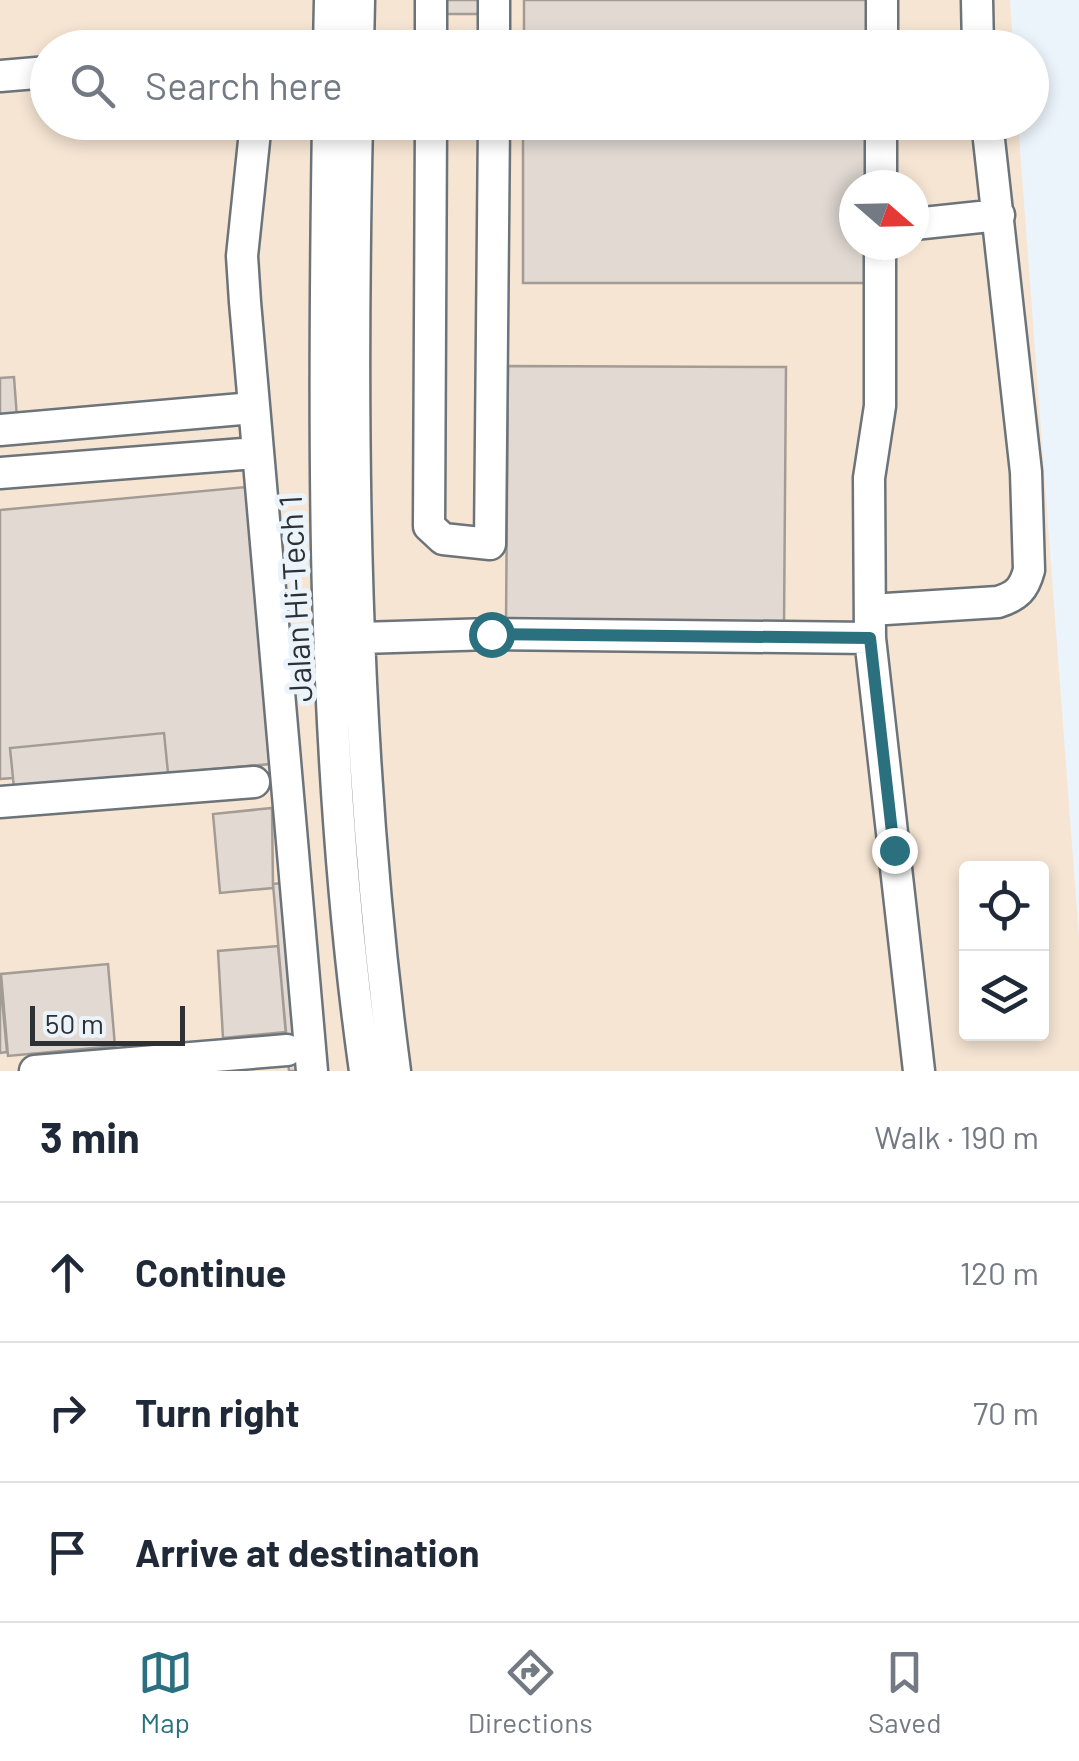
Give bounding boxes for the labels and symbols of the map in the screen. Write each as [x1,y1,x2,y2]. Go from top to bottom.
north arrow [839,170,929,260]
street label: Jalan Hi-Tech 1 [270,495,318,703]
route start [469,612,515,658]
route end [872,828,918,874]
scale bar [30,1001,185,1046]

